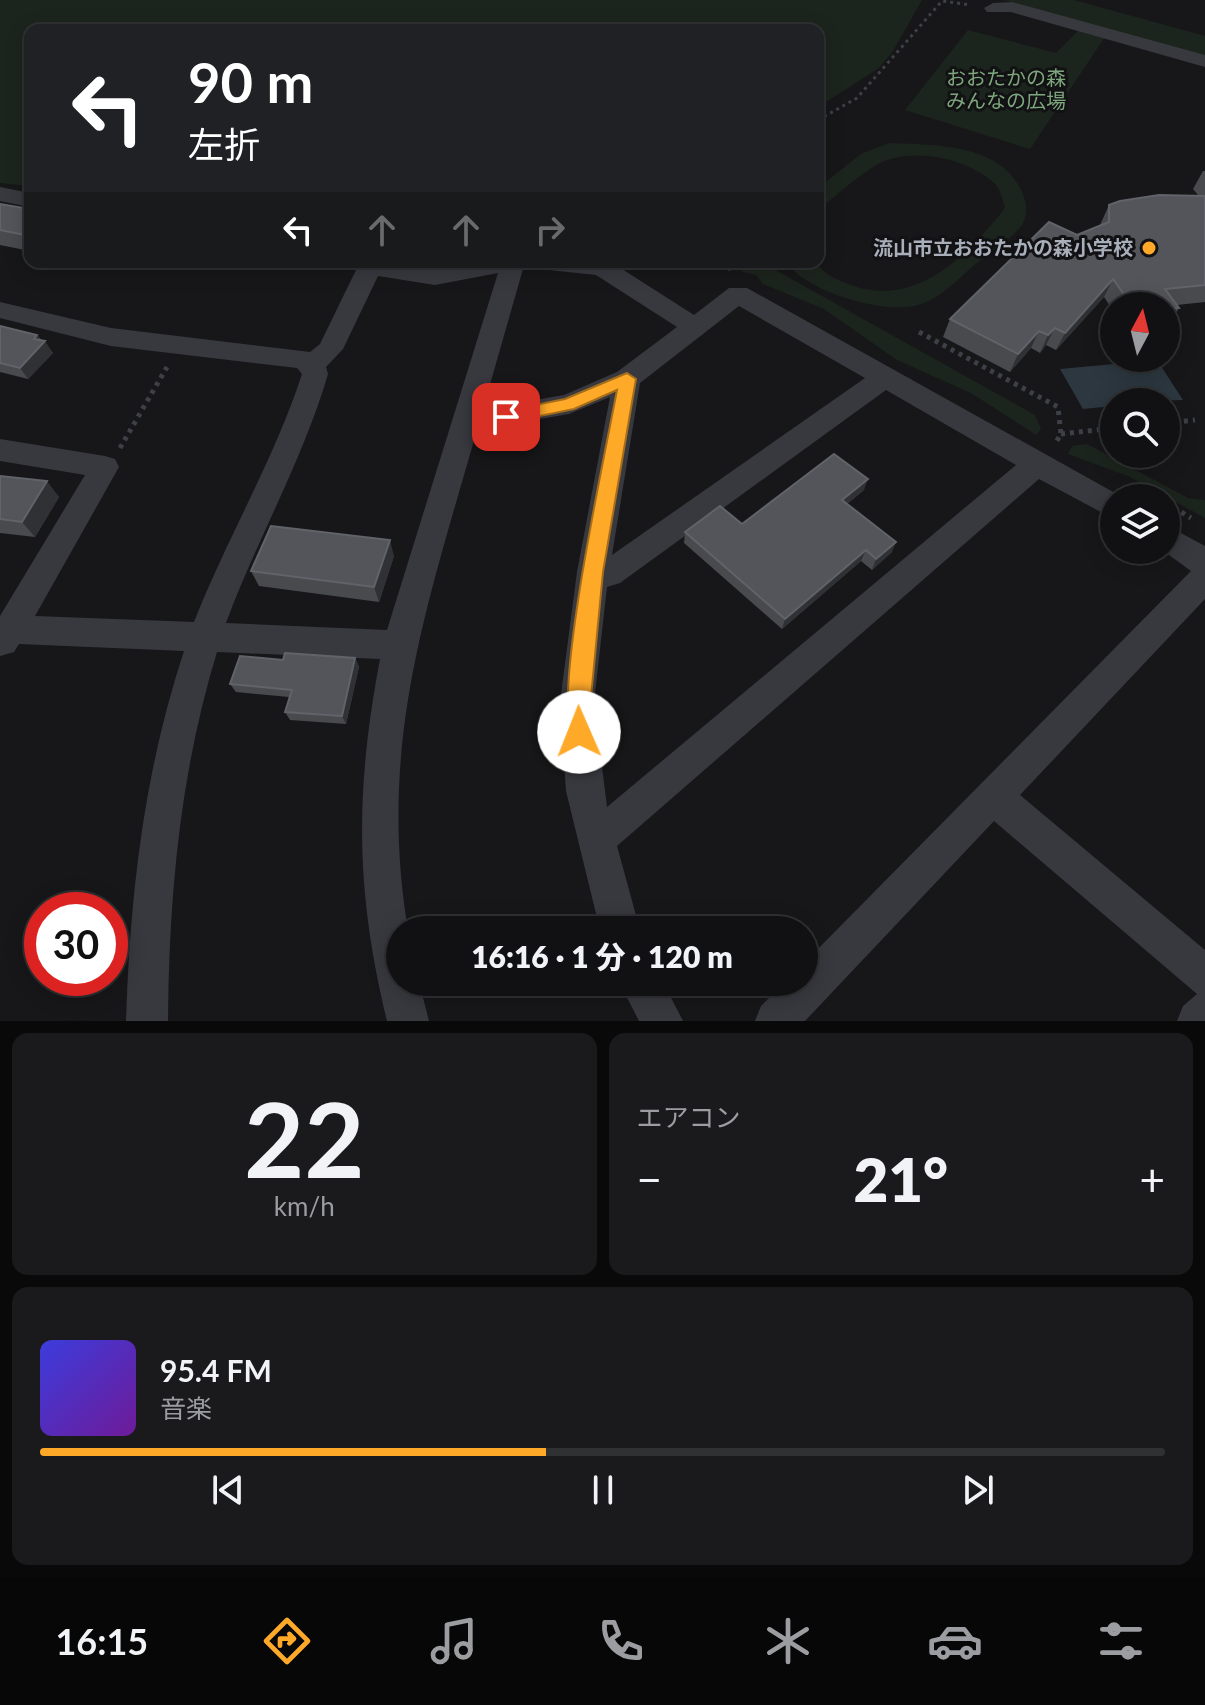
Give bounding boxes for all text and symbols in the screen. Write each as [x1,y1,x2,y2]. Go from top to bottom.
text: 90 m [188,48,313,115]
icon: left [56,56,160,160]
park label: おおたかの森 みんなの広場 [946,65,1066,112]
text: 左折 [188,122,260,166]
icon: left [276,208,320,252]
icon: ahead [360,208,404,252]
icon: ahead [444,208,488,252]
icon: right [528,208,572,252]
place label: 流山市立おおたかの森小学校 [873,235,1133,259]
marker: 流山市立おおたかの森小学校 [1140,239,1158,257]
north arrow [1100,292,1180,372]
map controls [1100,292,1180,564]
pin [472,383,540,451]
button: search [1100,388,1180,468]
icon: arrive [484,395,528,439]
button: layers [1100,484,1180,564]
position arrow [537,690,621,774]
speed limit sign: 30 [24,892,128,996]
text: 16:16 · 1 分 · 120 m [471,938,733,974]
text: 22 [244,1075,365,1200]
text: エアコン [637,1101,741,1133]
text: 21° [853,1143,948,1215]
text: − [637,1153,662,1205]
text: + [1139,1153,1165,1205]
text: km/h [274,1190,335,1222]
text: 95.4 FM [160,1352,272,1388]
text: 音楽 [160,1392,212,1424]
icon: previous [206,1468,250,1512]
icon: pause [581,1468,625,1512]
icon: next [956,1468,1000,1512]
icon: directions [259,1613,315,1669]
icon: music [426,1613,482,1669]
icon: phone [593,1613,649,1669]
icon: climate [760,1613,816,1669]
icon: car [927,1613,983,1669]
icon: filters [1093,1613,1149,1669]
text: 16:15 [55,1619,148,1663]

